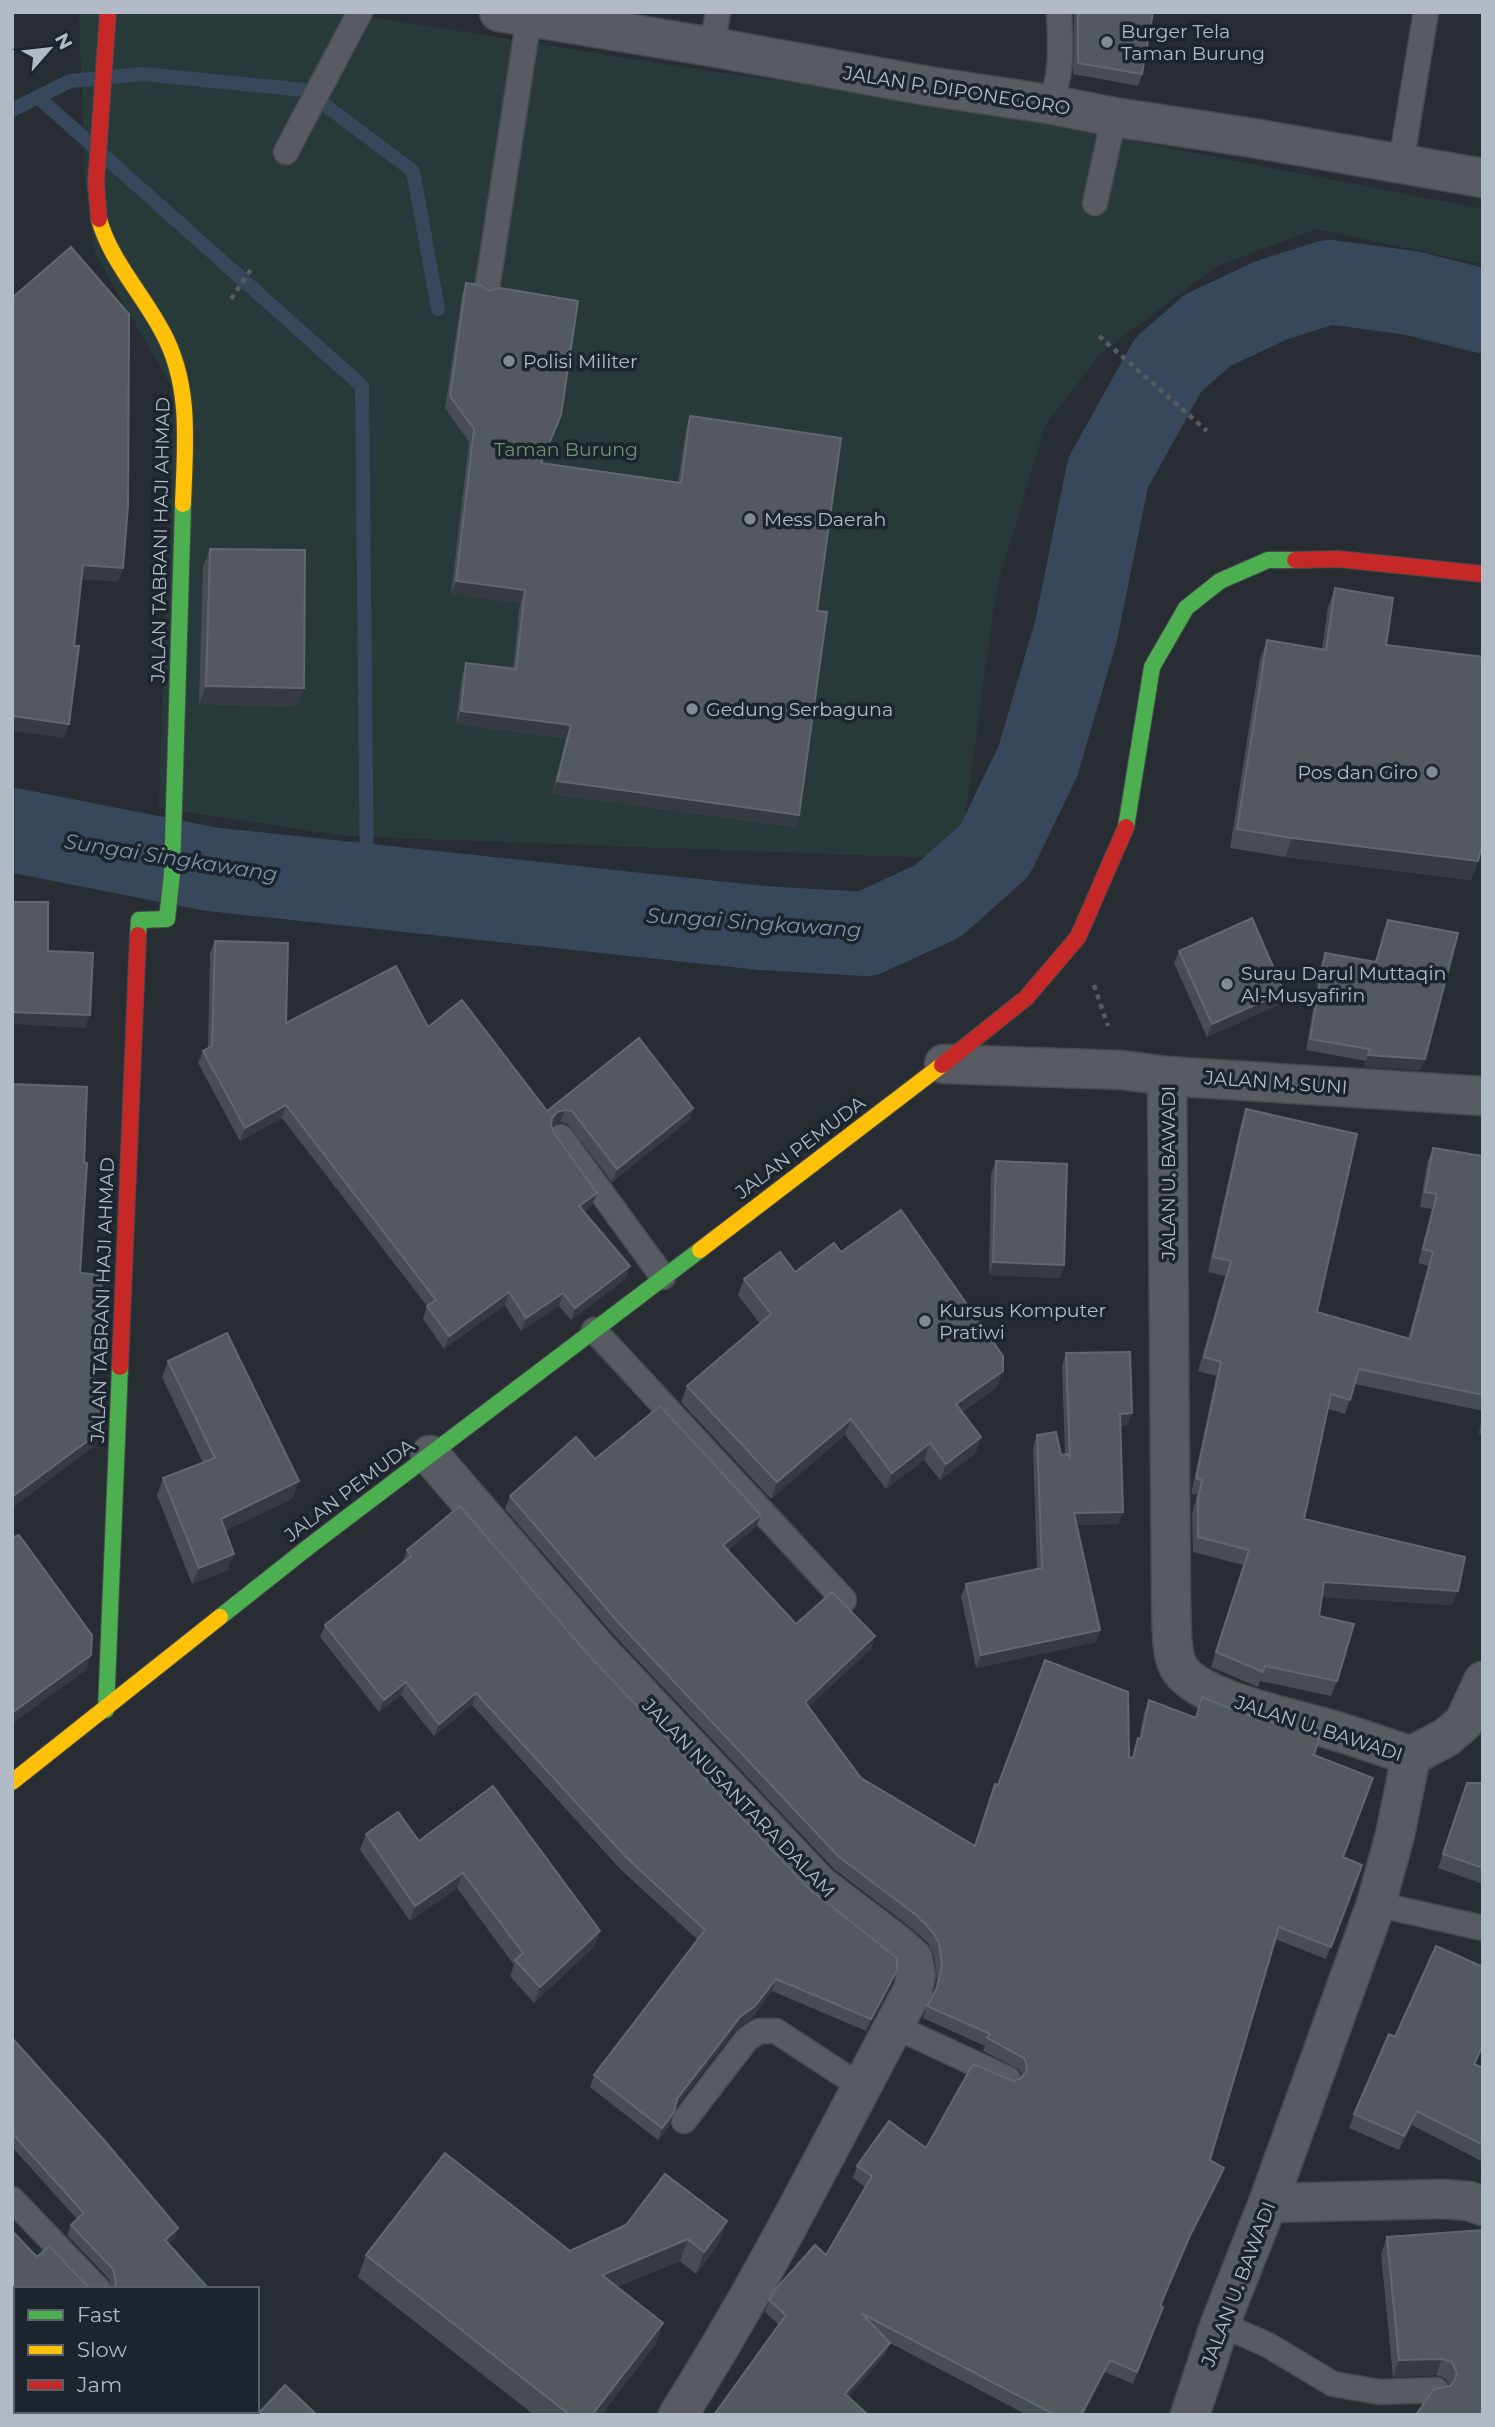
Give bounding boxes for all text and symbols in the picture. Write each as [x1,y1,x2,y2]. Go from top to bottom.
north arrow [14,14,84,84]
place label: Burger Tela Taman Burung [1121,20,1265,65]
text: N [50,29,77,53]
marker: Burger Tela Taman Burung [1099,34,1115,50]
street label: JALAN P. DIPONEGORO [841,61,1072,120]
place label: Polisi Militer [523,350,638,373]
marker: Polisi Militer [501,353,517,369]
street label: JALAN TABRANI HAJI AHMAD [146,397,174,684]
park label: Taman Burung [494,438,638,461]
place label: Mess Daerah [764,508,886,531]
marker: Mess Daerah [742,511,758,527]
place label: Gedung Serbaguna [706,698,893,721]
marker: Gedung Serbaguna [684,701,700,717]
place label: Pos dan Giro [1297,761,1418,784]
marker: Pos dan Giro [1424,764,1440,780]
water label: Sungai Singkawang [63,828,279,887]
water label: Sungai Singkawang [646,903,862,942]
place label: Surau Darul Muttaqin Al-Musyafirin [1241,962,1446,1007]
marker: Surau Darul Muttaqin Al-Musyafirin [1219,976,1235,992]
street label: JALAN M. SUNI [1203,1066,1348,1099]
street label: JALAN U. BAWADI [1157,1086,1180,1261]
street label: JALAN PEMUDA [730,1091,870,1204]
street label: JALAN TABRANI HAJI AHMAD [86,1157,119,1444]
place label: Kursus Komputer Pratiwi [939,1299,1106,1344]
marker: Kursus Komputer Pratiwi [917,1313,933,1329]
street label: JALAN PEMUDA [279,1434,419,1547]
street label: JALAN U. BAWADI [1231,1690,1405,1766]
street label: JALAN NUSANTARA DALAM [637,1693,840,1903]
street label: JALAN U. BAWADI [1196,2199,1280,2371]
legend [14,2287,259,2413]
text: Fast [77,2302,121,2327]
text: Slow [77,2337,127,2362]
text: Jam [76,2372,122,2397]

